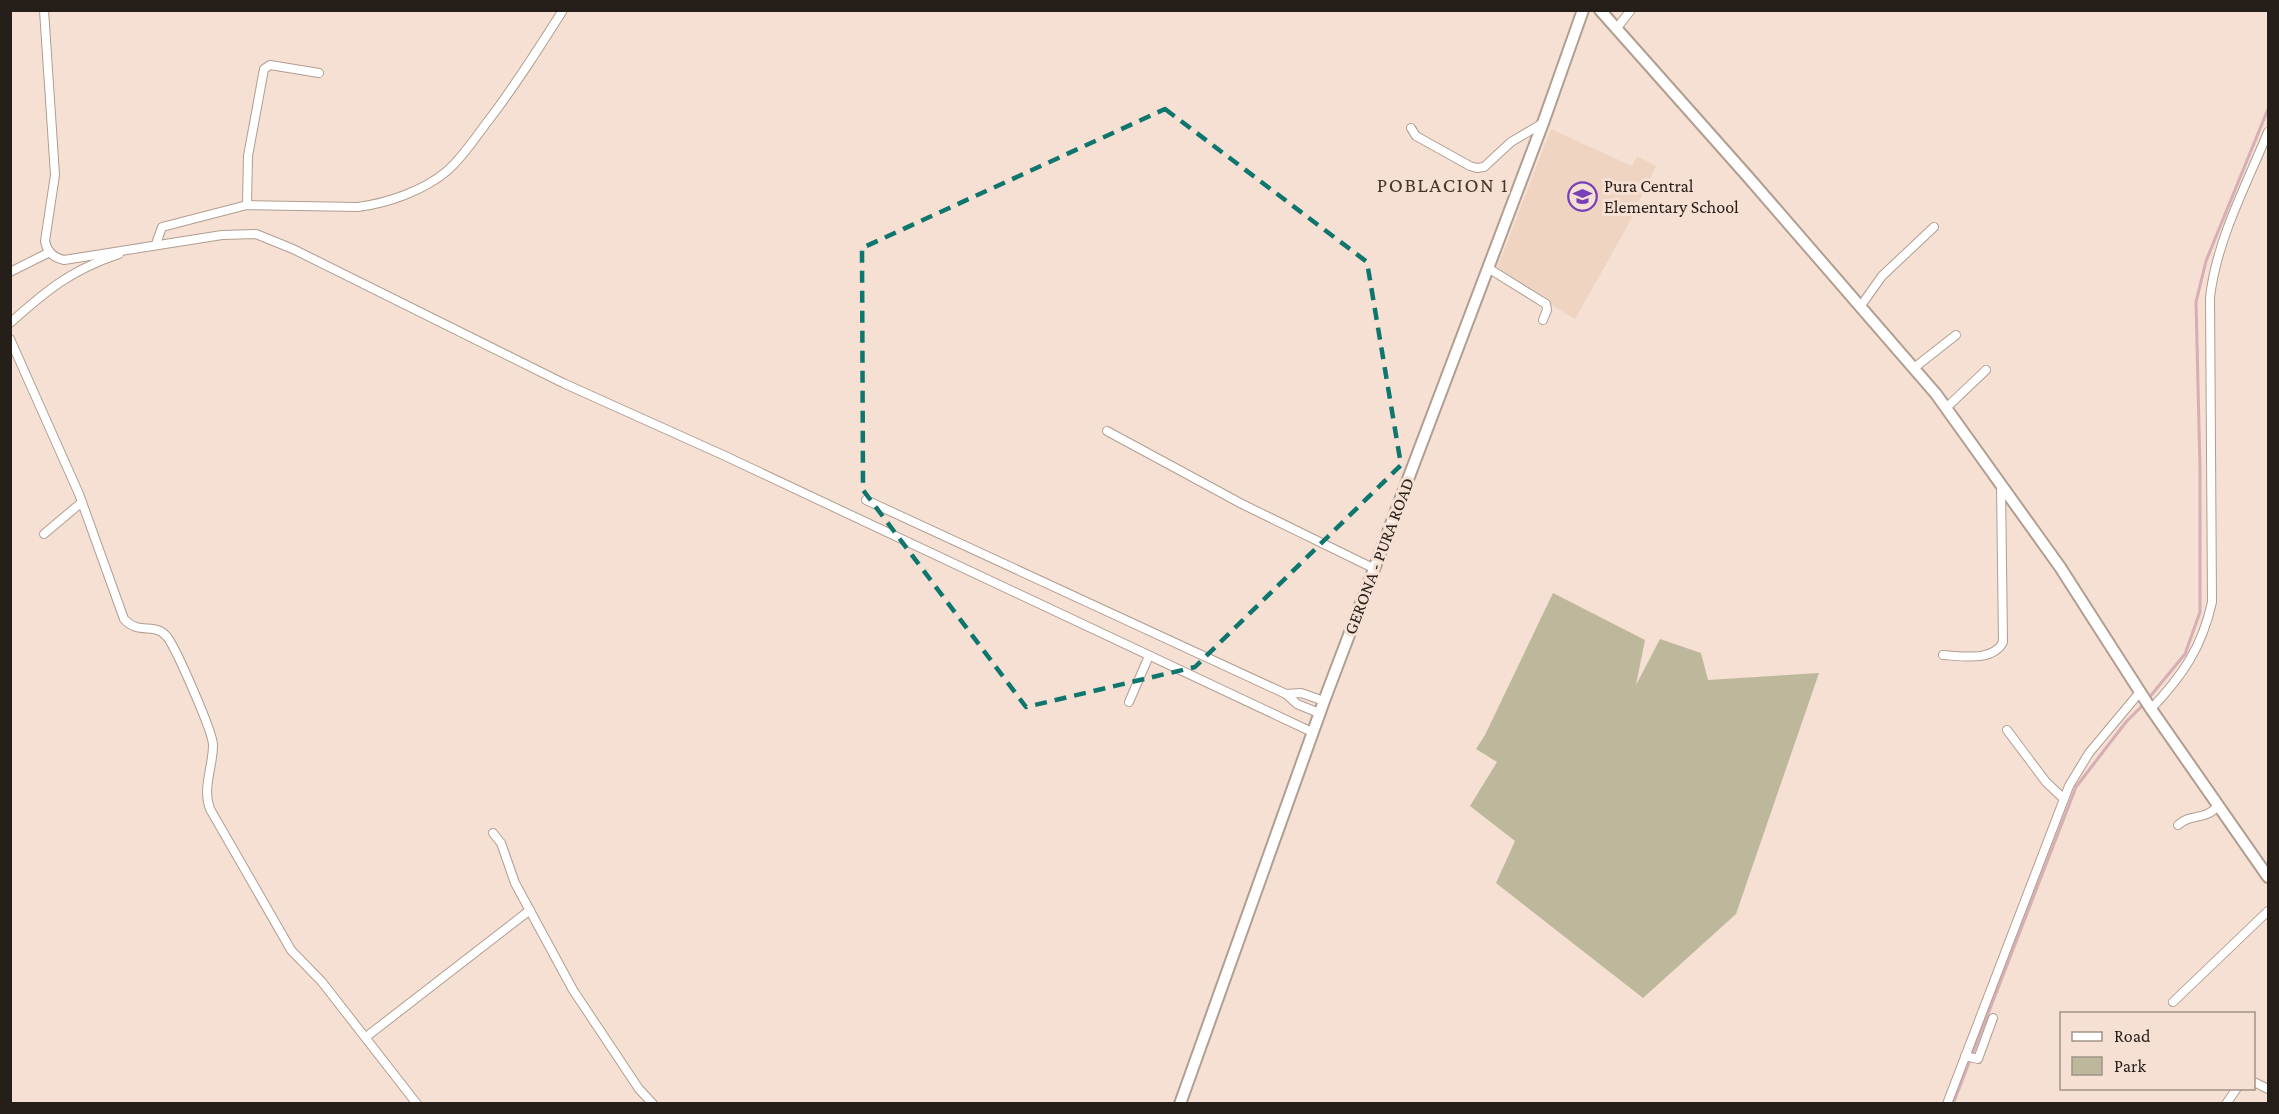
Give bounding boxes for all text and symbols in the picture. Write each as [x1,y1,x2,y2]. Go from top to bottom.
district label: POBLACION 1 [1377,173,1509,197]
place label: Pura Central Elementary School [1604,176,1739,217]
school or university icon: Pura Central Elementary School [1567,180,1599,212]
street label: GERONA - PURA ROAD [1340,475,1418,637]
legend [2060,1012,2255,1090]
text: Road [2114,1026,2151,1046]
text: Park [2114,1056,2146,1076]

